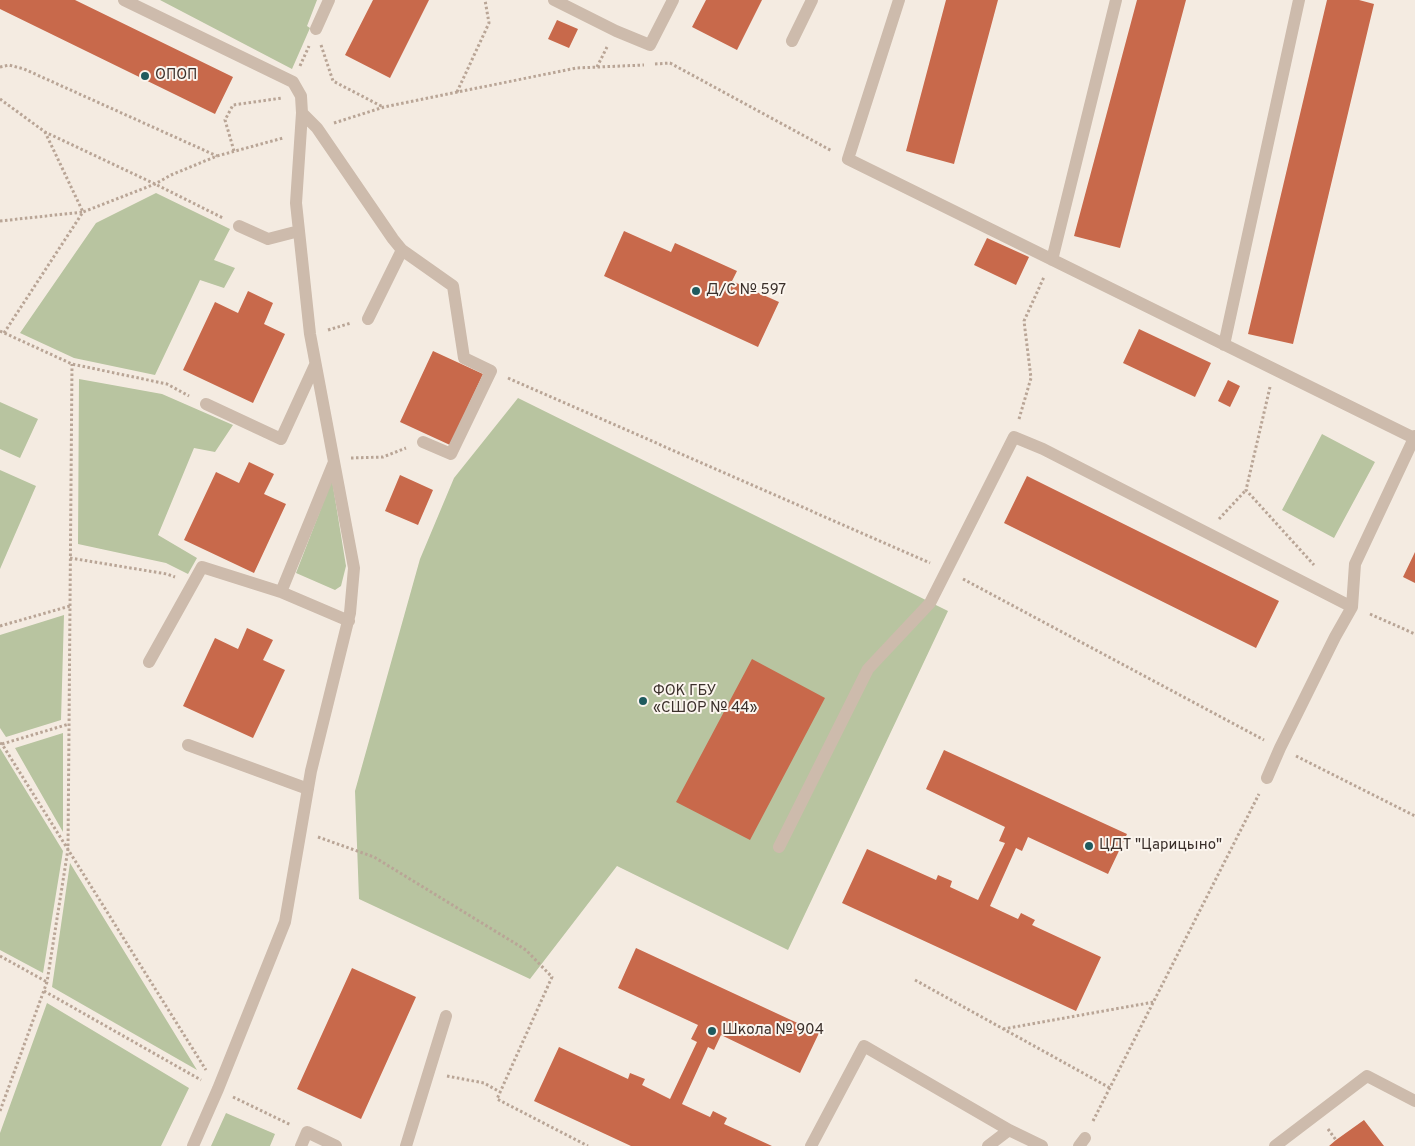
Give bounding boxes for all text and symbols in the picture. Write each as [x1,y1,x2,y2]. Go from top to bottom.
place label: ОПОП [155,67,197,85]
marker: ОПОП [139,70,151,82]
place label: Д/C № 597 [706,282,786,300]
marker: Д/C № 597 [690,285,702,297]
place label: ФОК ГБУ «СШОР № 44» [653,683,757,718]
marker: ФОК ГБУ «СШОР № 44» [637,695,649,707]
place label: ЦДТ "Царицыно" [1099,837,1222,855]
marker: ЦДТ "Царицыно" [1083,840,1095,852]
place label: Школа № 904 [722,1022,824,1040]
marker: Школа № 904 [706,1025,718,1037]

